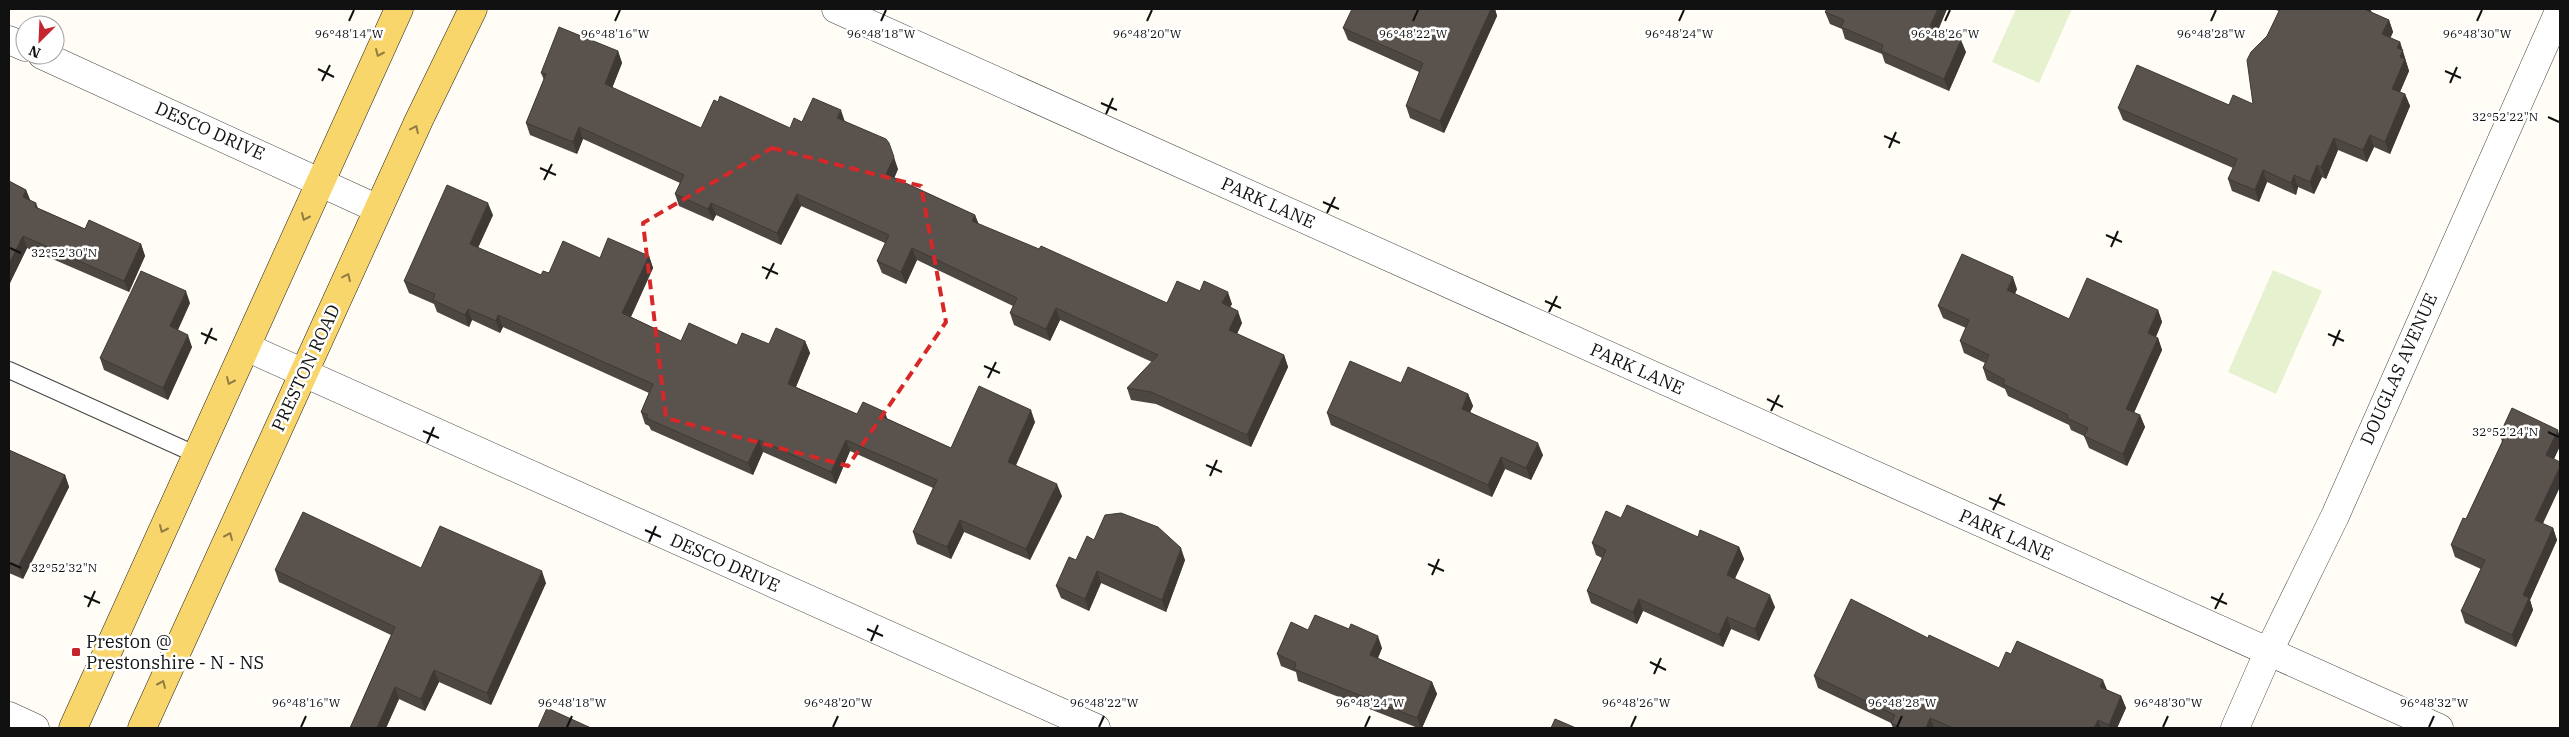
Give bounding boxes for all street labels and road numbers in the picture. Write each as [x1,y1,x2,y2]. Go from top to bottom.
street label: DESCO DRIVE [152,96,269,165]
street label: PARK LANE [1218,172,1319,234]
street label: DOUGLAS AVENUE [2355,289,2442,448]
street label: PRESTON ROAD [266,301,345,435]
street label: PARK LANE [1587,338,1688,400]
street label: PARK LANE [1956,504,2057,566]
street label: DESCO DRIVE [667,528,784,597]

